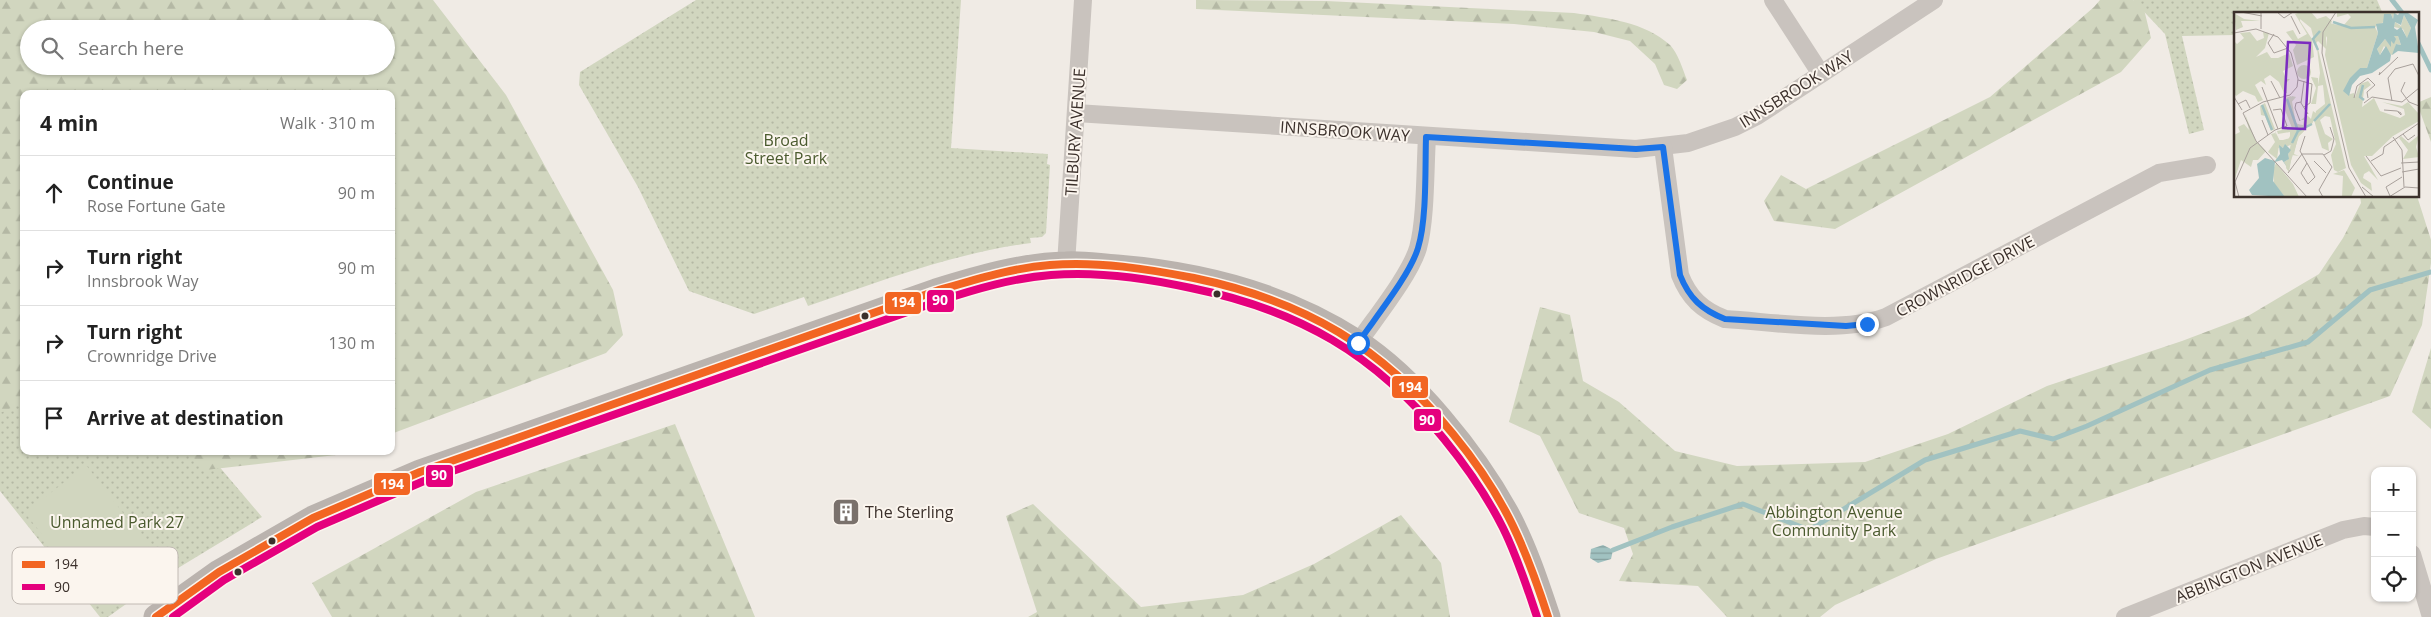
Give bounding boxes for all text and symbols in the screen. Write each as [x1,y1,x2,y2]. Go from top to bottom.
inset map [2234,12,2418,198]
search box [20,20,395,75]
icon: search [38,34,66,62]
text: Search here [78,35,184,61]
street label: INNSBROOK WAY [1735,45,1857,133]
street label: TILBURY AVENUE [1060,68,1090,196]
text: 4 min [40,109,98,137]
text: Walk · 310 m [280,112,375,134]
street label: INNSBROOK WAY [1279,115,1411,147]
park label: Broad Street Park [745,129,828,169]
text: Continue [87,169,174,195]
icon: ahead [40,179,68,207]
text: 90 m [338,182,375,204]
text: Rose Fortune Gate [87,195,225,217]
street label: CROWNRIDGE DRIVE [1892,230,2038,322]
text: Turn right [87,244,182,270]
icon: right [40,254,68,282]
text: 90 m [338,257,375,279]
text: Innsbrook Way [87,270,199,292]
line badge: 90 [926,289,955,313]
unlabelled marker [1212,289,1222,299]
text: 90 [932,290,948,309]
line badge: 194 [884,291,922,315]
text: 194 [891,292,915,311]
unlabelled marker [860,311,870,321]
route end [1856,313,1879,336]
text: Turn right [87,319,182,345]
icon: right [40,329,68,357]
text: 130 m [329,332,375,354]
route start [1347,332,1370,355]
text: Crownridge Drive [87,345,217,367]
line badge: 194 [1391,375,1429,399]
text: 194 [1398,377,1422,396]
icon: arrive [40,404,68,432]
text: Arrive at destination [87,405,284,431]
line badge: 90 [1413,408,1442,432]
text: 90 [1419,410,1435,429]
line badge: 90 [425,464,454,488]
text: 90 [431,465,447,484]
map controls [2371,467,2416,602]
button: + [2371,467,2416,512]
line badge: 194 [373,472,411,496]
text: 194 [380,474,404,493]
building icon: The Sterling [831,497,861,527]
place label: The Sterling [865,501,954,523]
park label: Abbington Avenue Community Park [1765,501,1903,541]
park label: Unnamed Park 27 [50,511,184,533]
button: − [2371,512,2416,557]
street label: ABBINGTON AVENUE [2172,528,2326,608]
unlabelled marker [267,536,277,546]
legend [12,547,178,604]
text: 194 [54,554,78,573]
button: locate [2371,557,2416,602]
unlabelled marker [233,567,243,577]
text: 90 [54,577,70,596]

